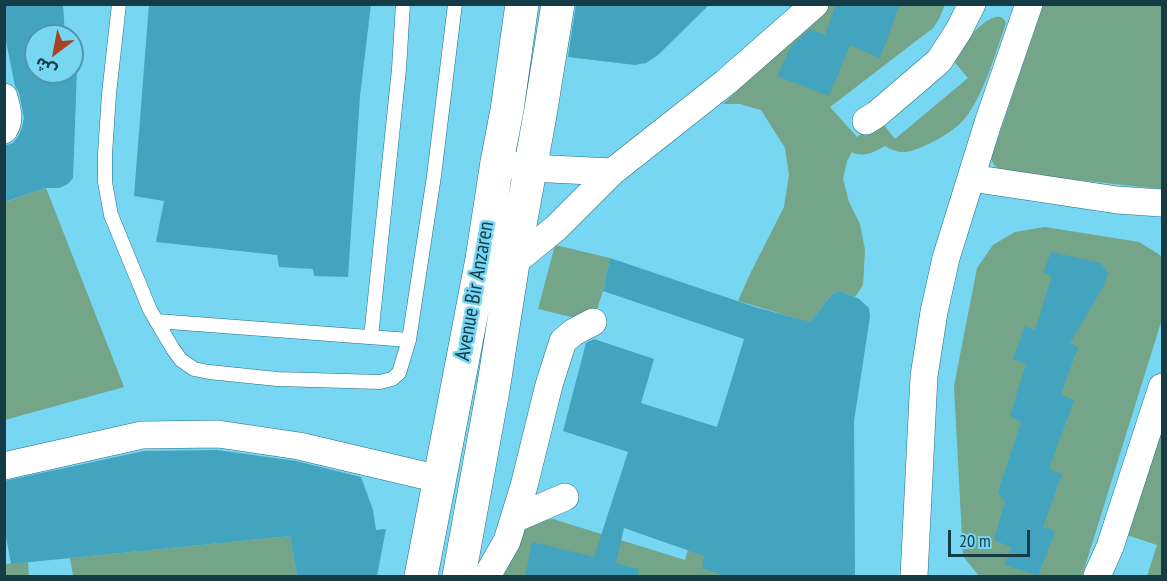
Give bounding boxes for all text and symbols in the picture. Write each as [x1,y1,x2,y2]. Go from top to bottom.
north arrow [24,24,84,84]
text: ش [31,53,60,82]
street label: Avenue Bir Anzaren [450,219,500,363]
scale bar [951,518,1034,556]
text: 20 m [959,529,991,552]

